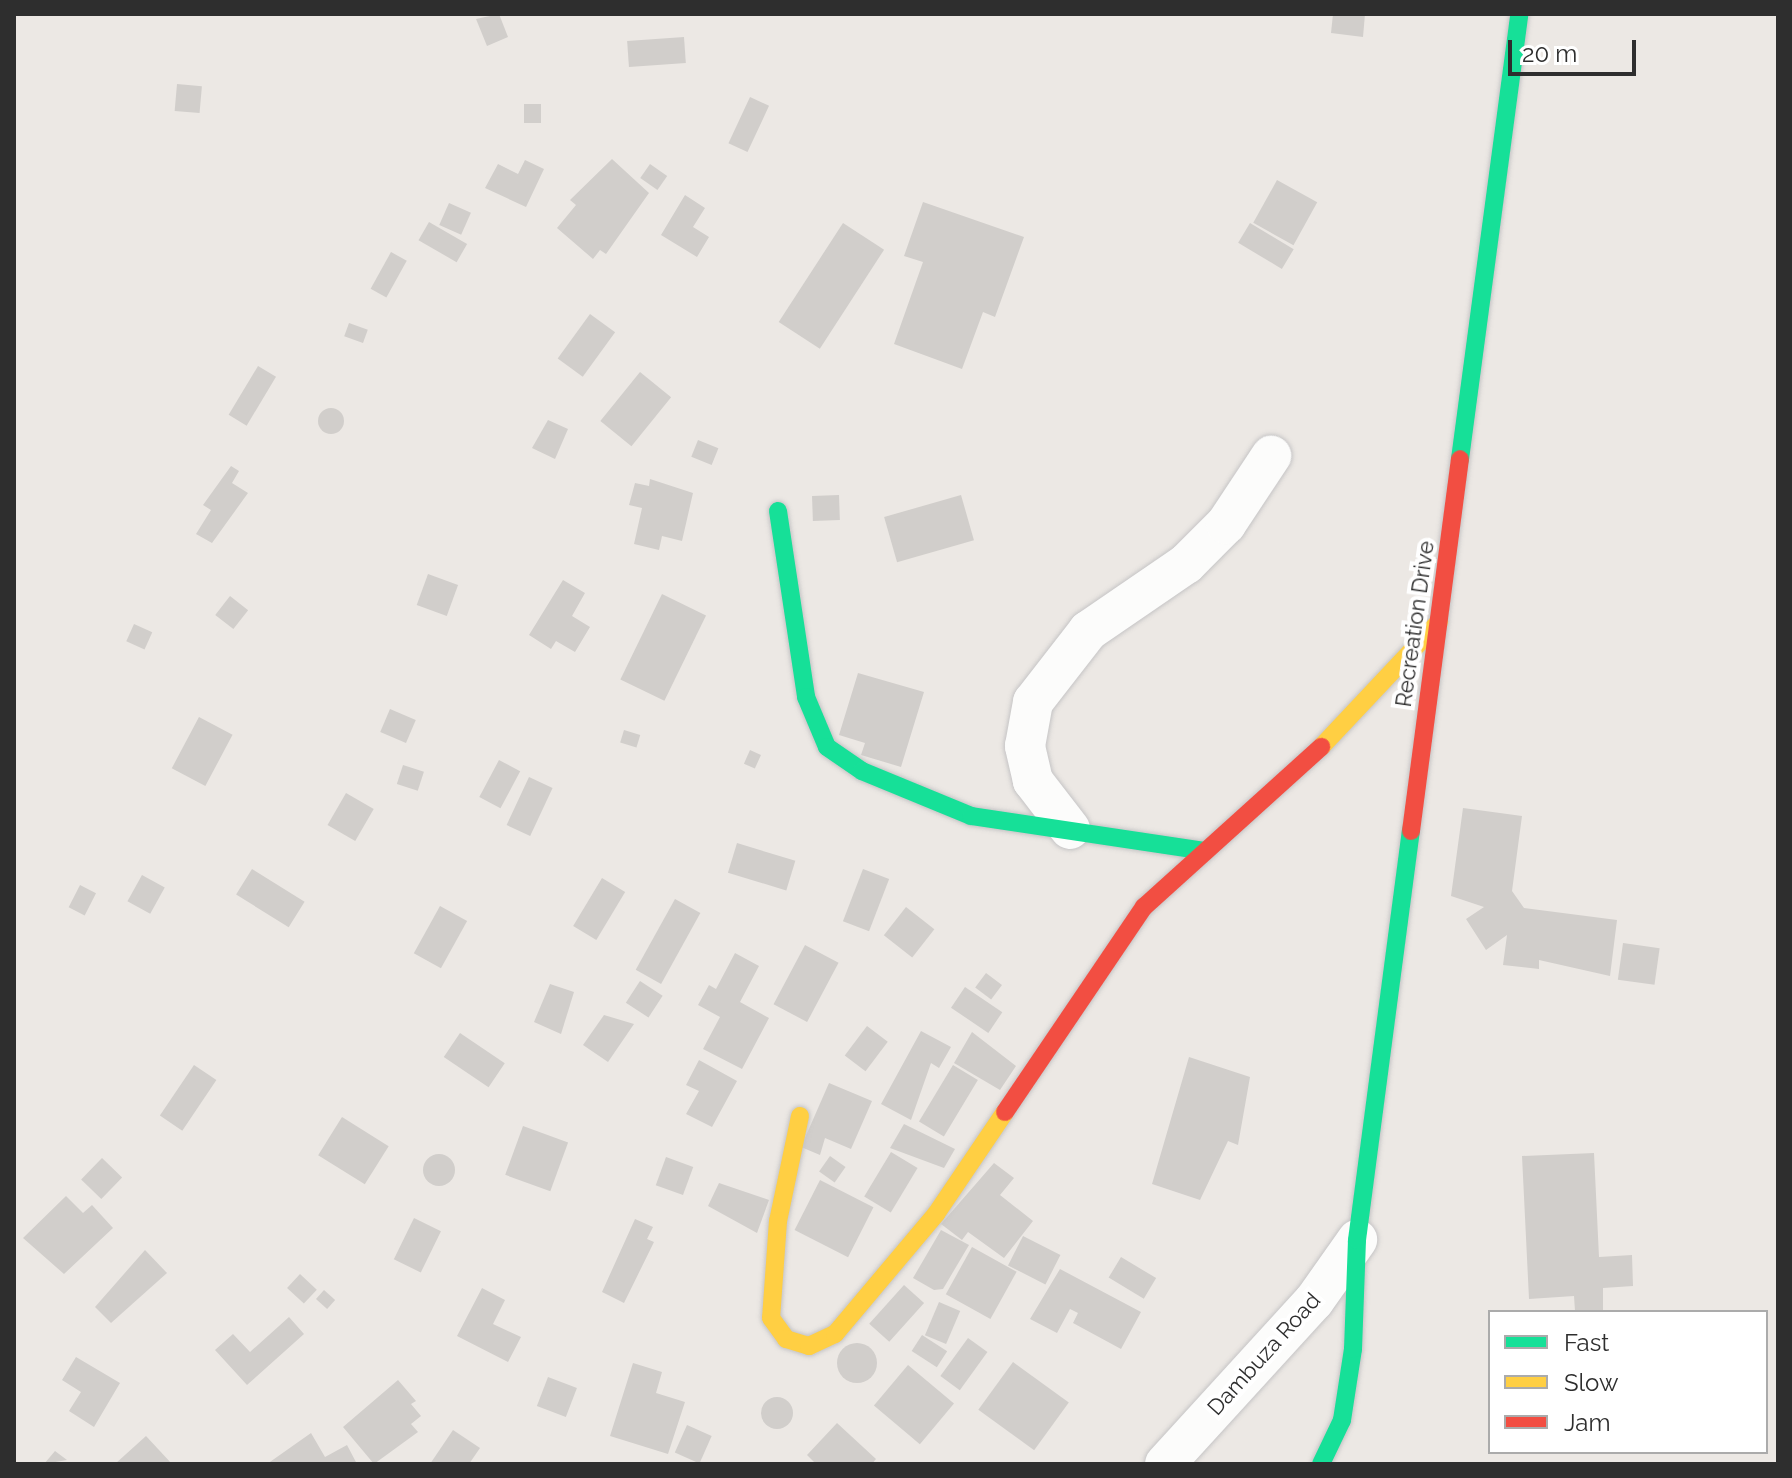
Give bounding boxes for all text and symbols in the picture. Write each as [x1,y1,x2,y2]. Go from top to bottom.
scale bar [1512,24,1640,74]
text: 20 m [1522,39,1577,68]
street label: Recreation Drive [1390,539,1440,709]
street label: Dambuza Road [1202,1287,1326,1421]
legend [1488,1310,1768,1454]
text: Fast [1564,1328,1609,1357]
text: Slow [1564,1368,1618,1397]
text: Jam [1564,1408,1610,1437]

